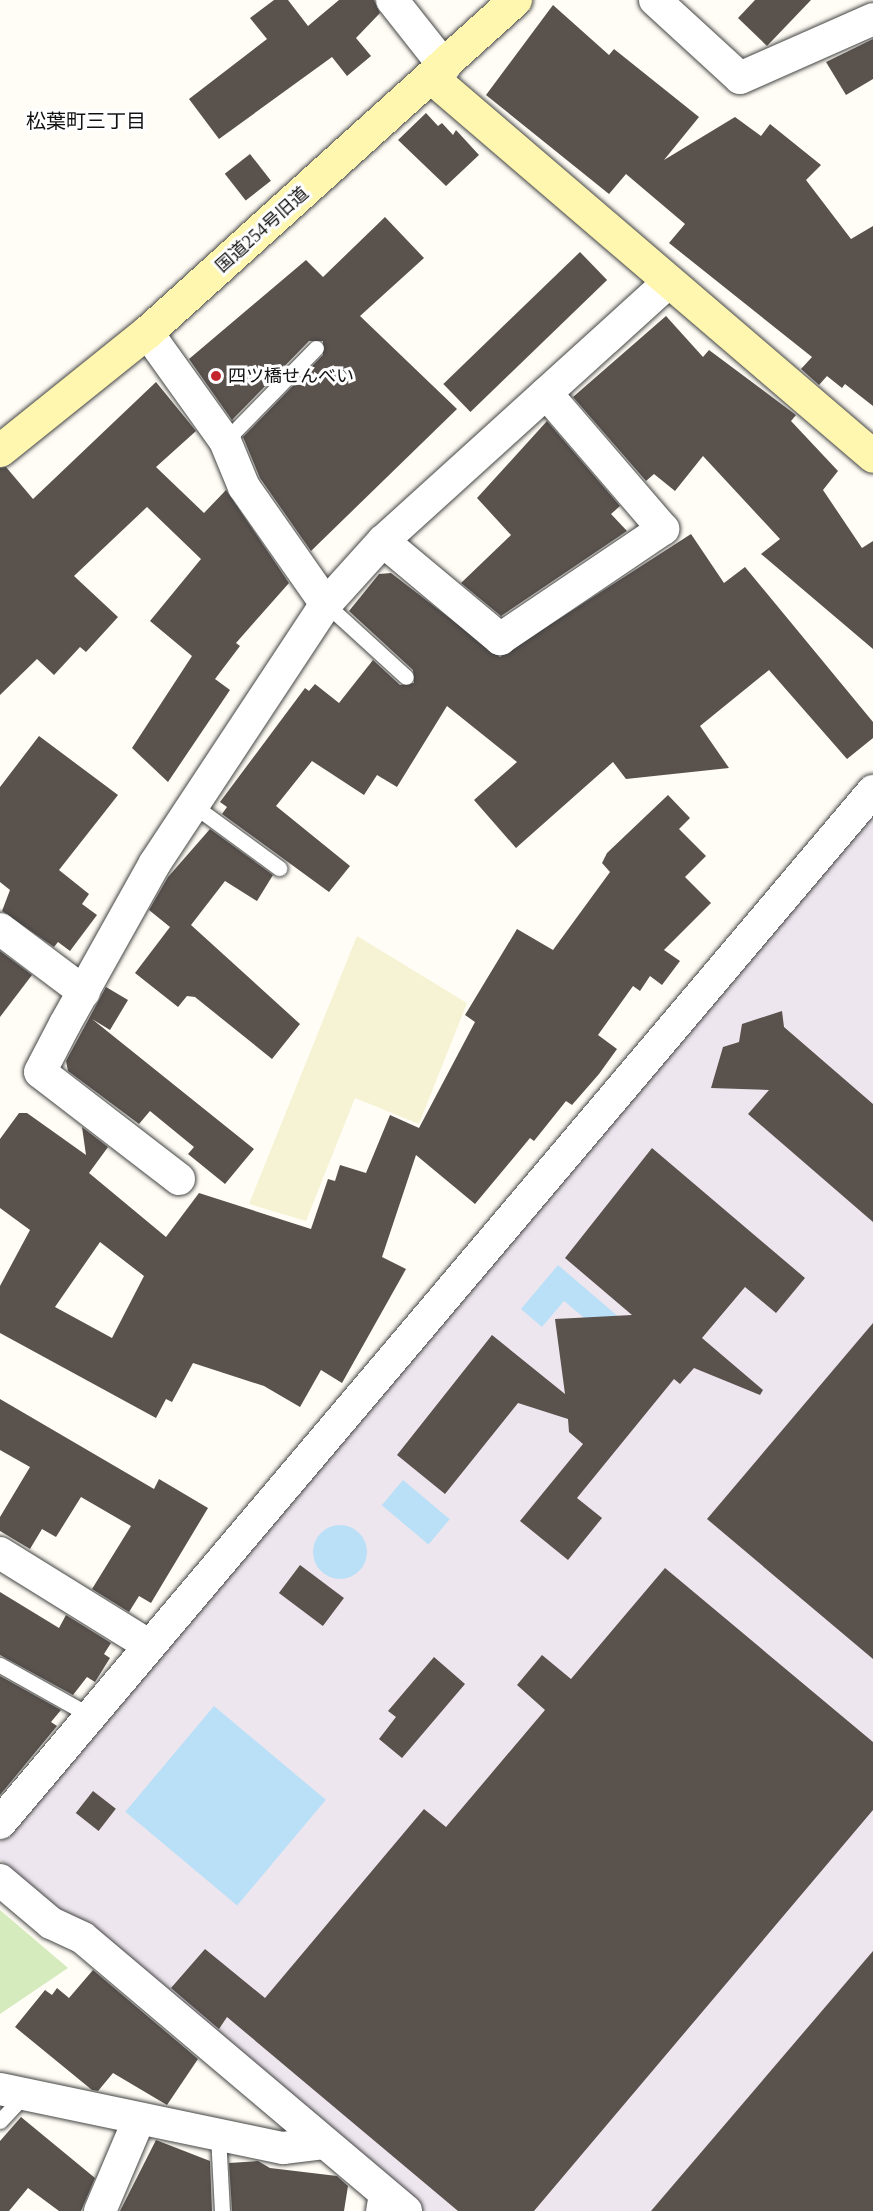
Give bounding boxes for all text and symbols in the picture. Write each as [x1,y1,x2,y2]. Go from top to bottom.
district label: 松葉町三丁目 [26,109,146,133]
street label: 国道254号旧道 [211,183,313,277]
place label: 四ツ橋せんべい [228,365,354,387]
marker: 四ツ橋せんべい [209,369,223,383]

